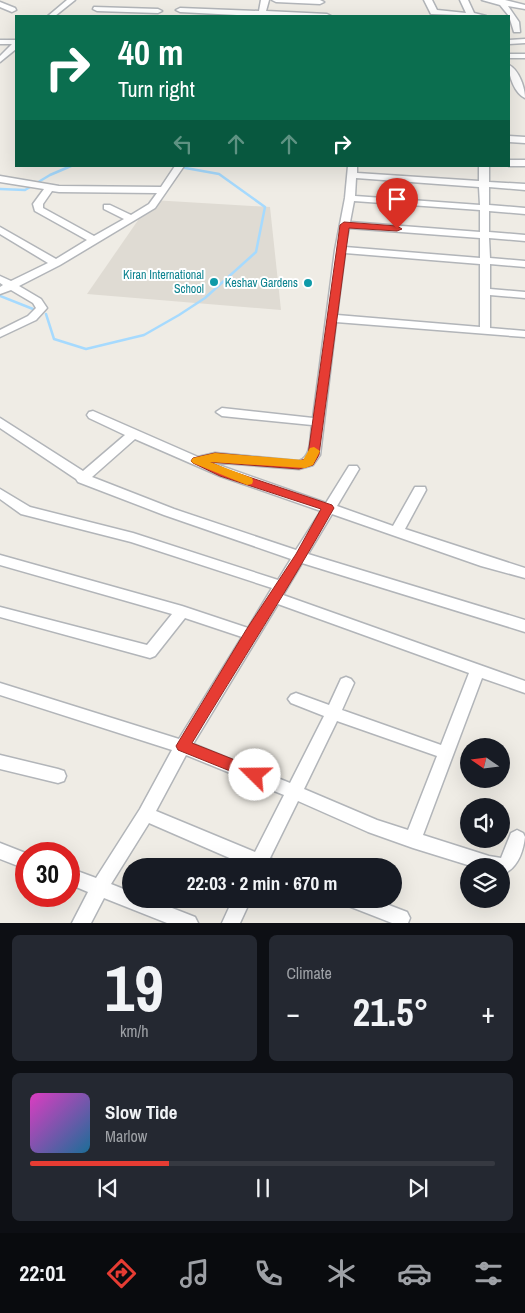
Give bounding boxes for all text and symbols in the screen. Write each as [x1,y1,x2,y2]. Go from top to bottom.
text: 40 m [118,29,183,76]
icon: right [35,35,100,100]
text: Turn right [118,74,195,104]
icon: left [169,130,197,158]
icon: ahead [222,130,250,158]
icon: ahead [275,130,303,158]
icon: right [328,130,356,158]
pin [376,178,418,229]
icon: arrive [383,185,411,213]
place label: Kiran International School [123,267,204,297]
place label: Keshav Gardens [225,275,298,291]
marker: Kiran International School [208,276,220,288]
marker: Keshav Gardens [302,277,314,289]
north arrow [460,738,510,788]
map controls [460,738,510,908]
position arrow [228,748,280,800]
button: sound [460,798,510,848]
speed limit sign: 30 [15,842,80,907]
button: layers [460,858,510,908]
text: 22:03 · 2 min · 670 m [187,870,337,896]
text: 19 [105,944,164,1031]
text: Climate [287,962,332,984]
text: 21.5° [353,987,429,1038]
text: − [287,994,300,1032]
text: + [482,994,495,1032]
text: km/h [120,1020,148,1042]
text: Slow Tide [105,1099,177,1125]
text: Marlow [105,1125,147,1147]
icon: previous [94,1174,122,1202]
icon: pause [249,1174,277,1202]
icon: next [404,1174,432,1202]
icon: directions [104,1256,139,1291]
icon: music [177,1256,212,1291]
icon: phone [251,1256,286,1291]
icon: climate [324,1256,359,1291]
icon: car [397,1256,432,1291]
icon: filters [471,1256,506,1291]
text: 22:01 [19,1258,65,1288]

